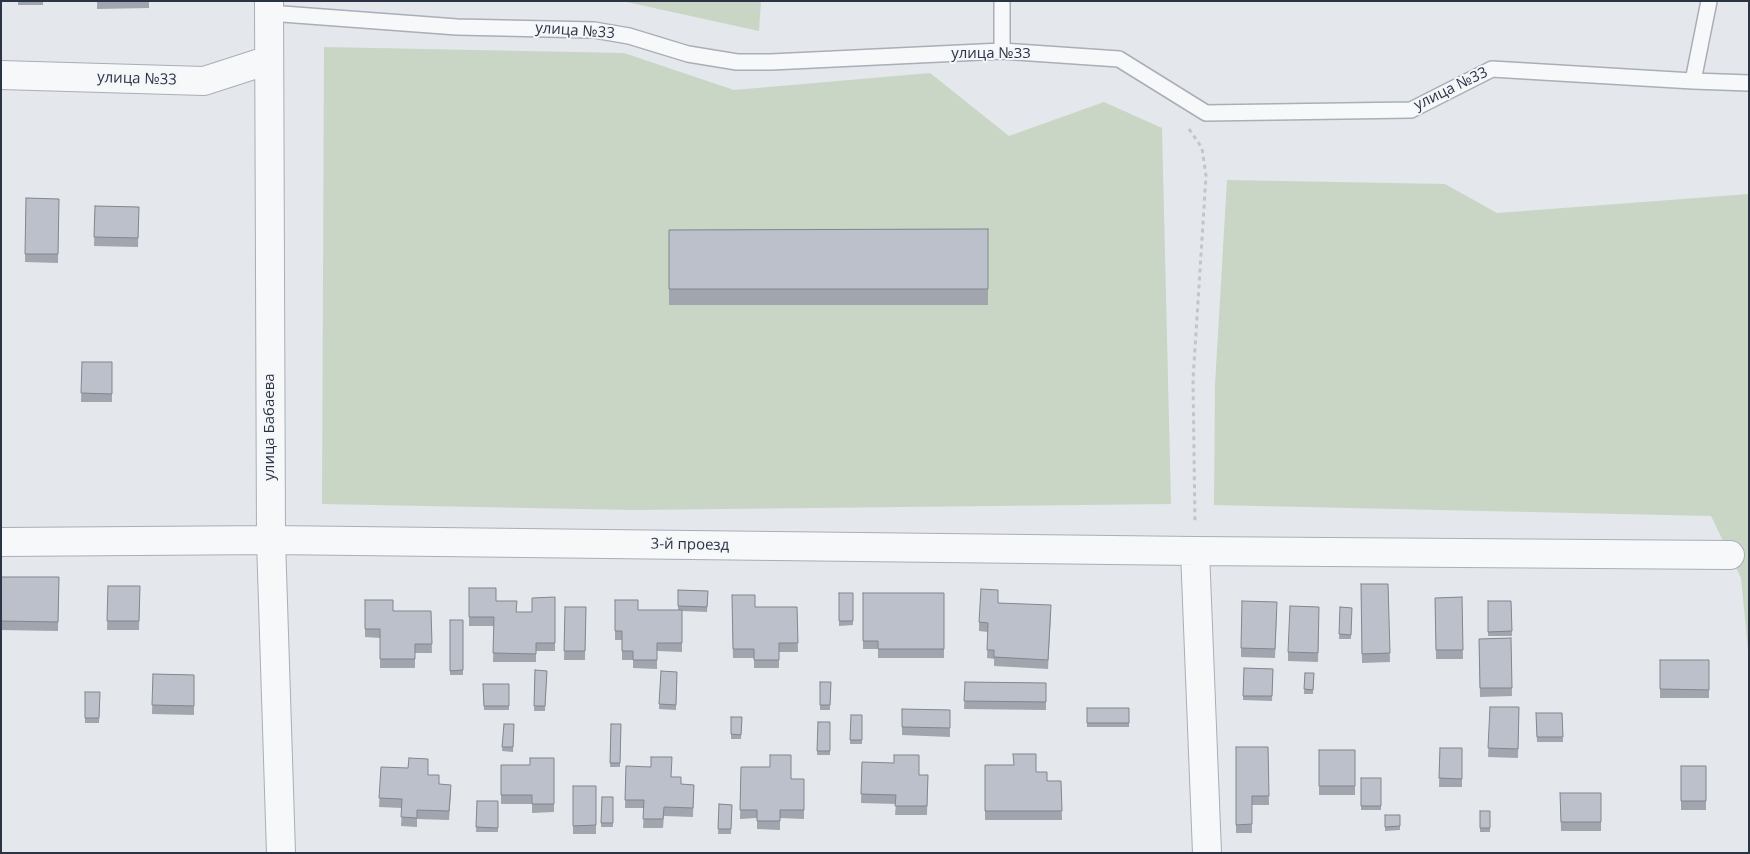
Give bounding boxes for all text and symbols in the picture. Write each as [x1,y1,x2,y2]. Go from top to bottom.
street label: улица №33 [535,19,615,43]
street label: улица №33 [951,45,1031,63]
street label: улица №33 [1411,63,1491,115]
street label: улица №33 [97,69,177,89]
street label: улица Бабаева [261,373,279,481]
street label: 3-й проезд [651,535,729,555]

